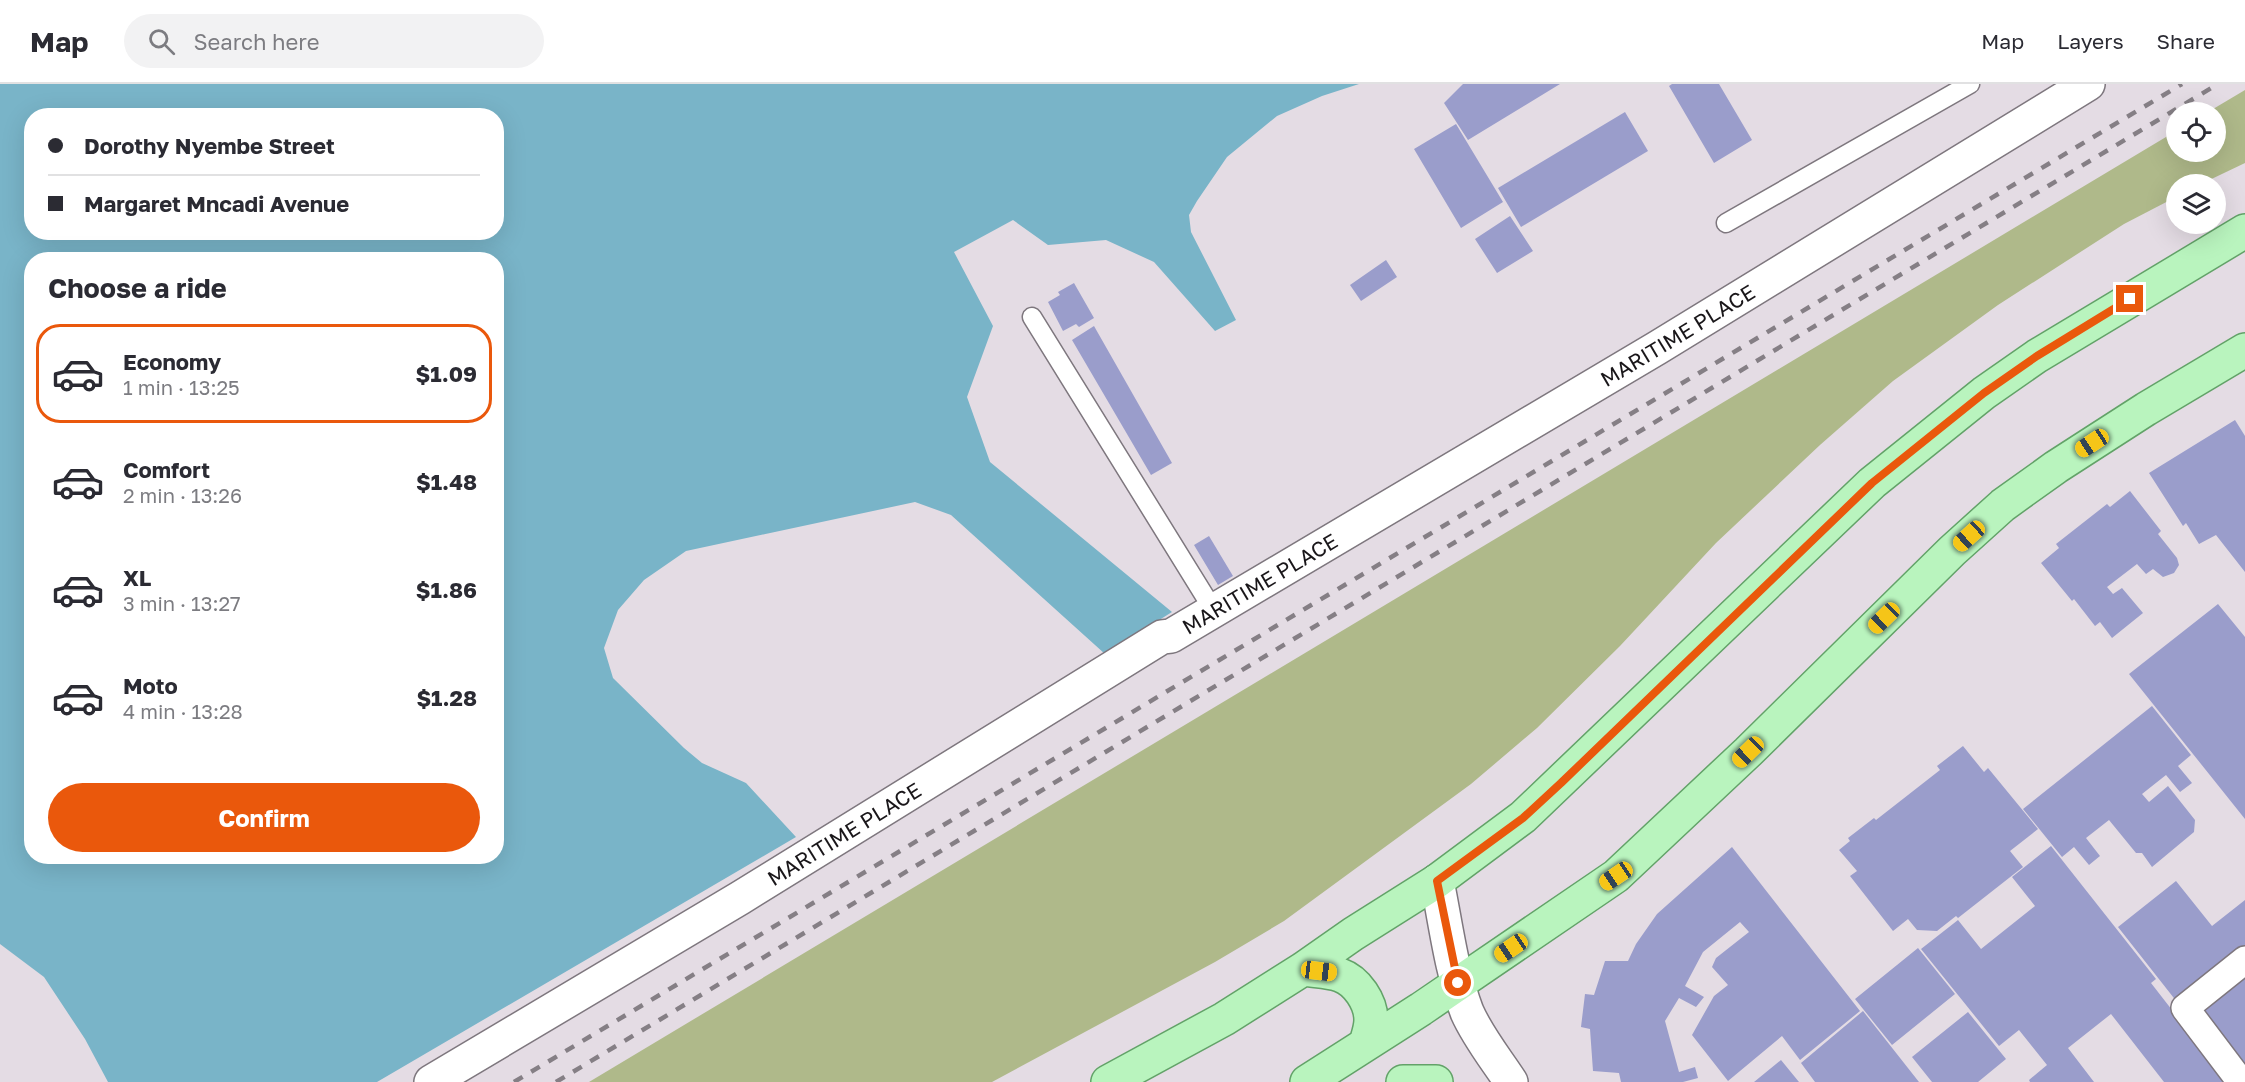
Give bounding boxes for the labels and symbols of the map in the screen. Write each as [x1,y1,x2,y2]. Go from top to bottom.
street label: MARITIME PLACE [1596,278,1759,392]
route end [2116,285,2143,312]
car [2072,426,2112,460]
car [1950,517,1988,555]
street label: MARITIME PLACE [1177,527,1342,639]
car [1865,599,1903,637]
car [1729,733,1767,771]
street label: MARITIME PLACE [762,776,926,891]
car [1596,858,1636,894]
car [1491,930,1531,966]
car [1300,960,1338,982]
route start [1444,969,1471,996]

